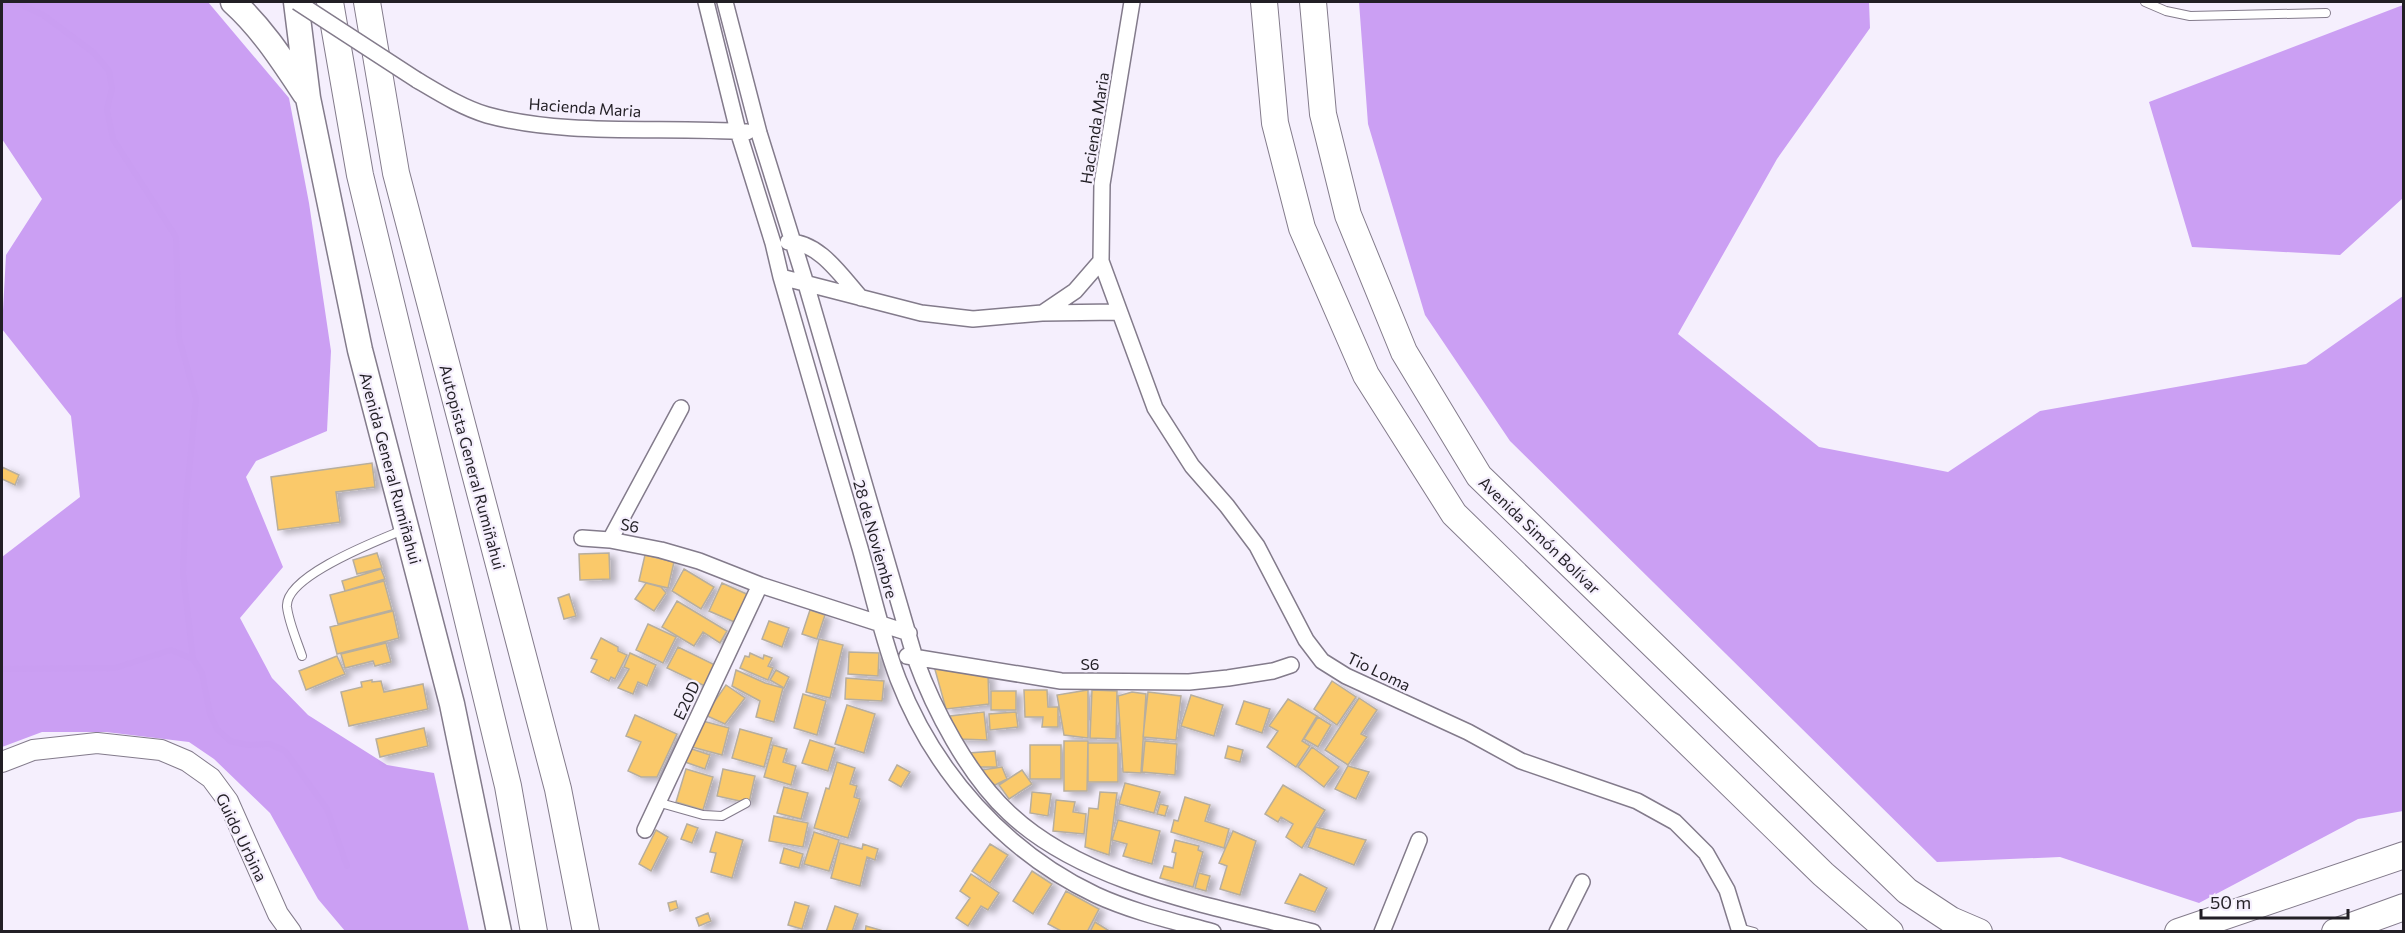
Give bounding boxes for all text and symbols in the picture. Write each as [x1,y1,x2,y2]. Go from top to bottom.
street label: Hacienda Maria [1076,71,1112,185]
street label: Hacienda Maria [528,94,642,120]
street label: Autopista General Rumiñahui [436,362,510,572]
street label: Avenida General Rumiñahui [356,370,426,566]
street label: Avenida Simón Bolívar [1476,472,1605,598]
street label: 28 de Noviembre [850,478,902,600]
street label: S6 [619,514,641,536]
street label: Tio Loma [1344,648,1414,694]
street label: S6 [1080,654,1100,673]
street label: E20D [669,678,703,722]
street label: Guido Urbina [212,790,272,884]
scale bar [2201,882,2348,920]
text: 50 m [2210,891,2251,913]

